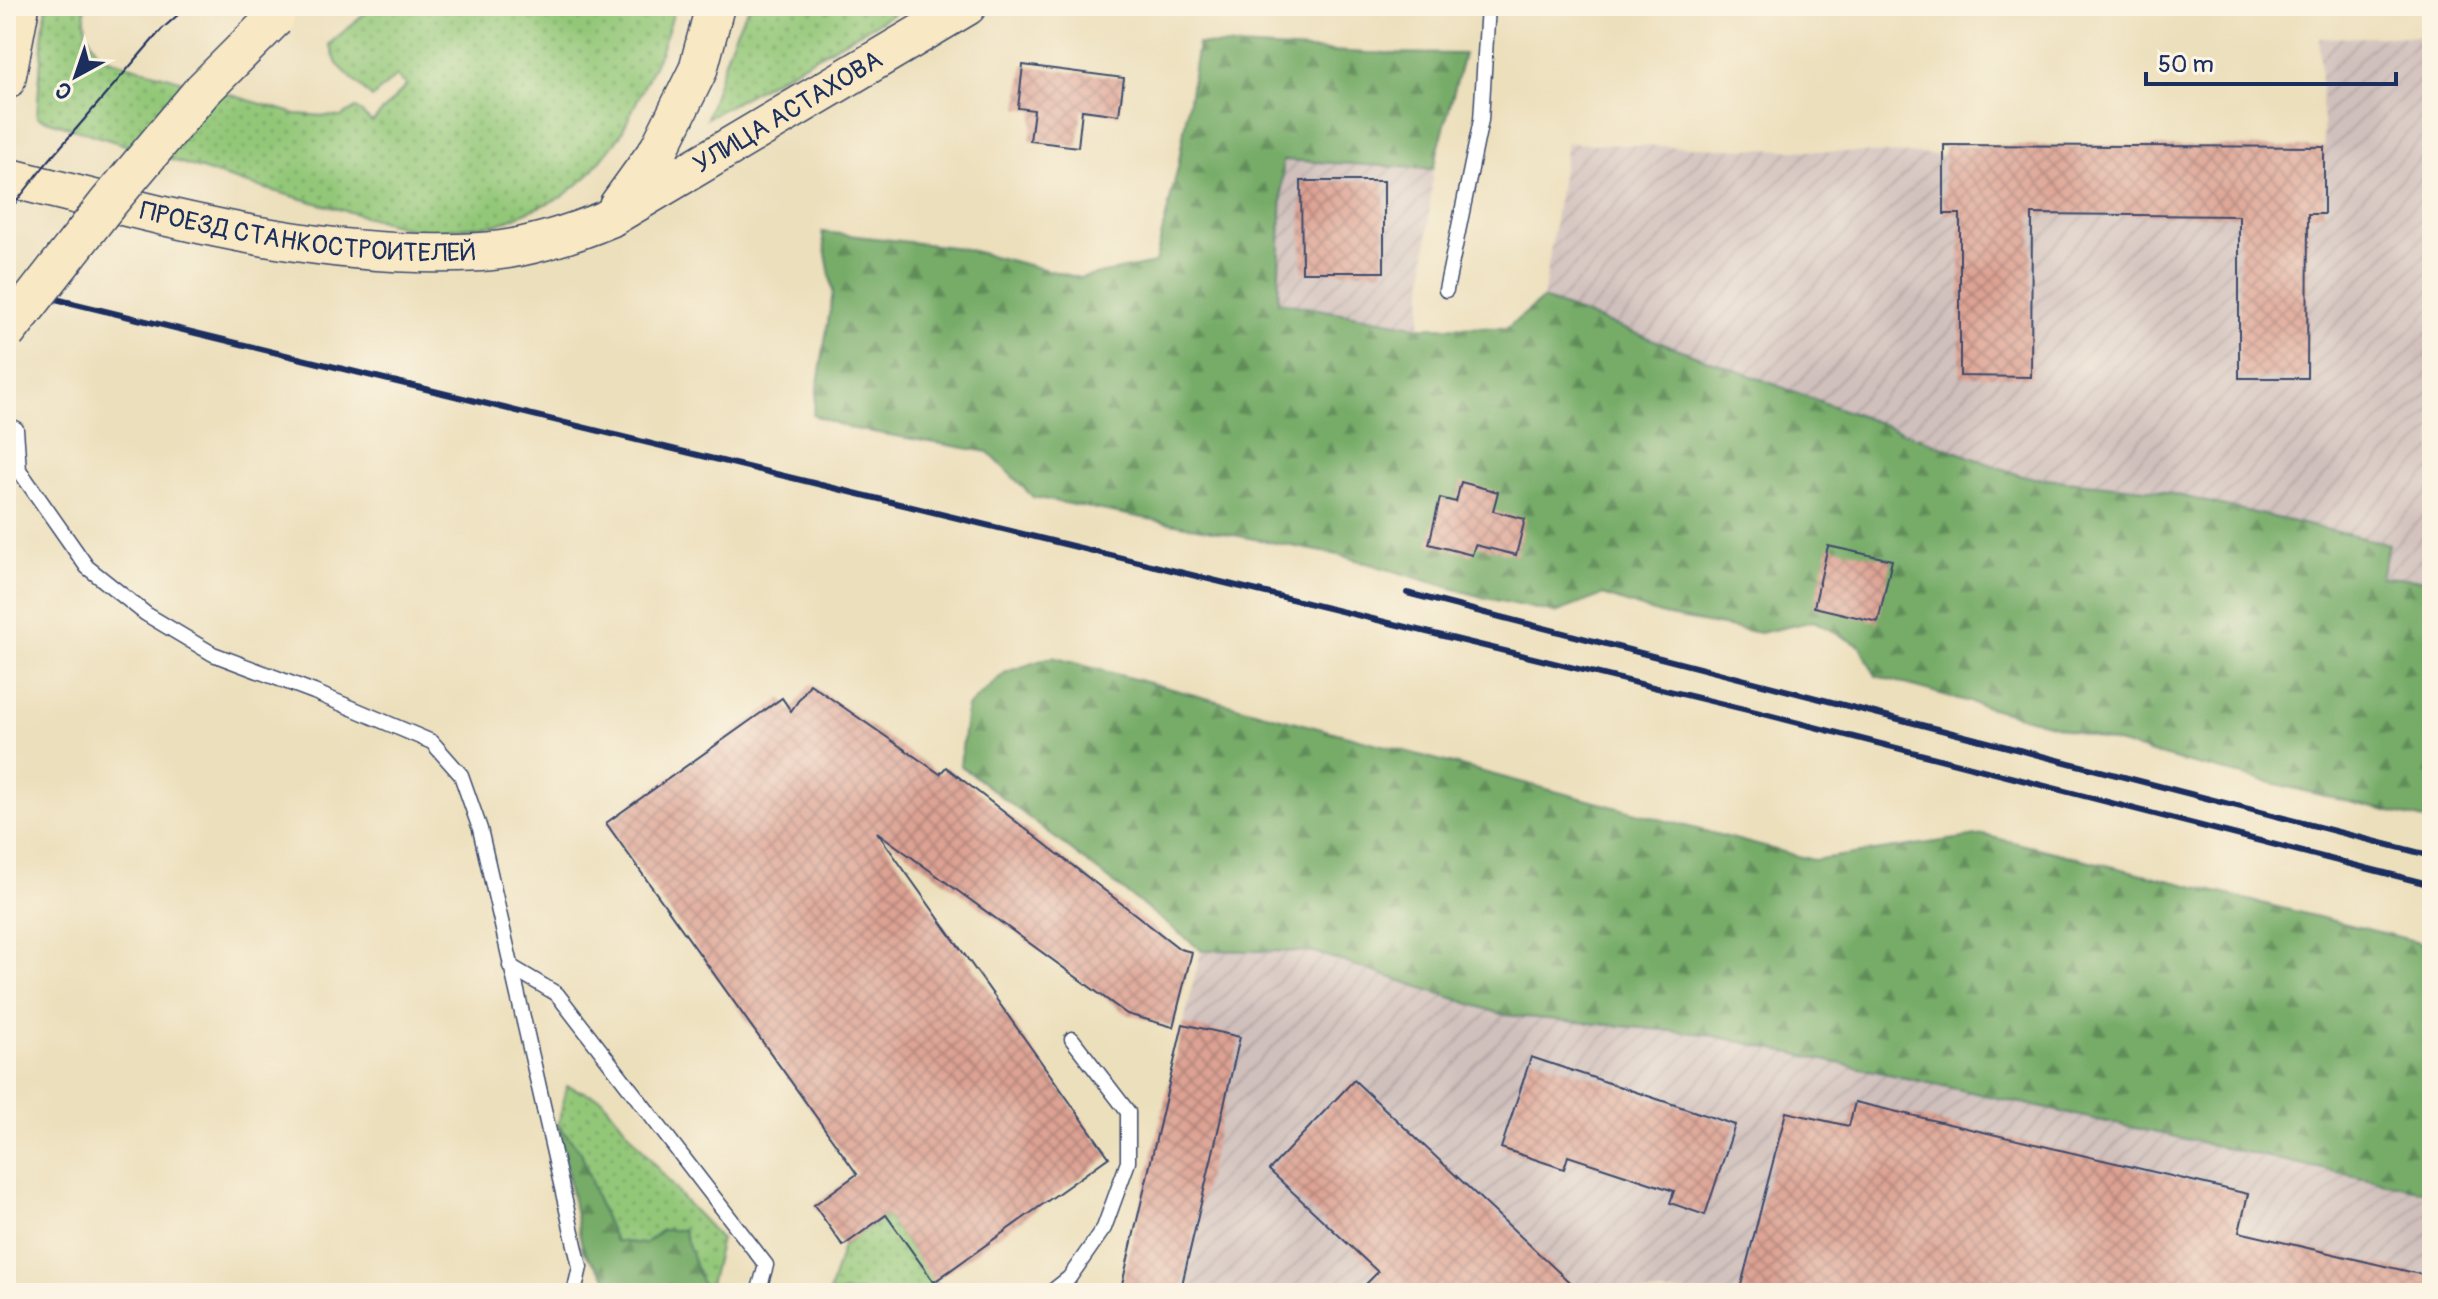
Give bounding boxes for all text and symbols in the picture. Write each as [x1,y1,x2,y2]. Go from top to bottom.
north arrow [36,36,116,116]
scale bar [2146,36,2396,86]
street label: УЛИЦА АСТАХОВА [688,44,888,181]
text: 50 m [2158,50,2214,79]
text: С [49,75,78,106]
street label: ПРОЕЗД СТАНКОСТРОИТЕЛЕЙ [137,195,476,269]

